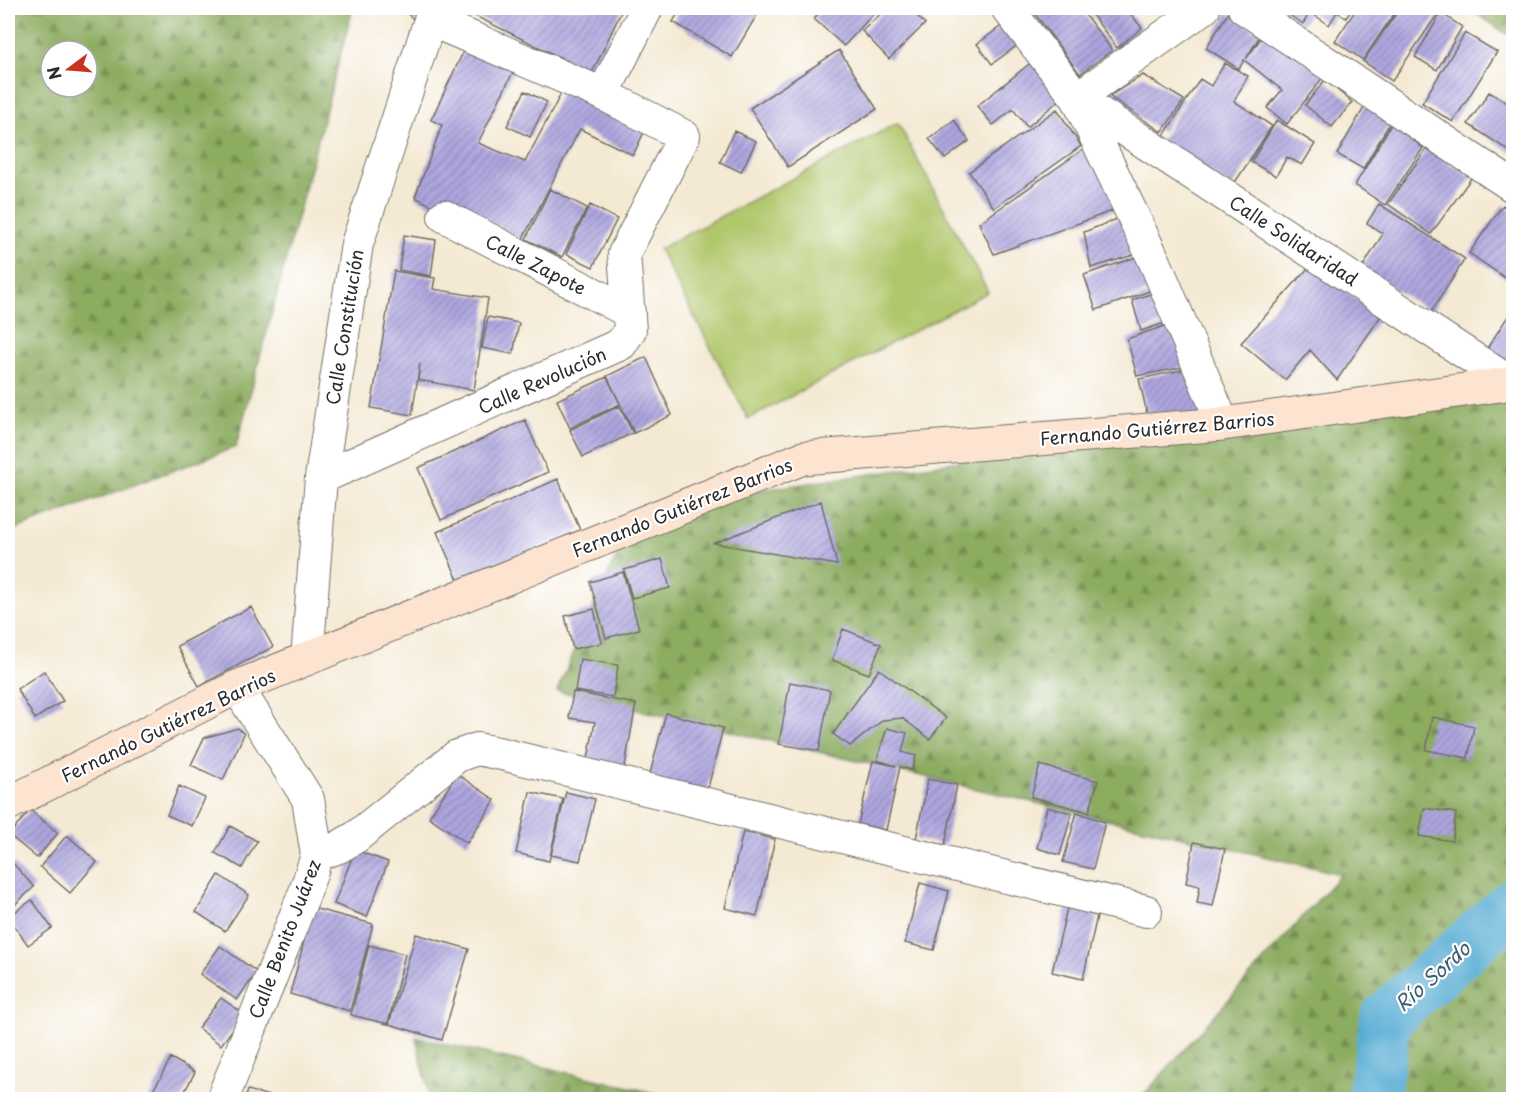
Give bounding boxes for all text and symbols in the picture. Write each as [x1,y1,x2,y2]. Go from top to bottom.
north arrow [39,39,99,99]
text: N [40,64,67,83]
street label: Calle Solidaridad [1224,188,1364,292]
street label: Calle Zapote [481,227,591,301]
street label: Calle Constitución [318,247,370,407]
street label: Calle Revolución [474,340,610,420]
street label: Fernando Gutiérrez Barrios [1039,404,1275,452]
street label: Fernando Gutiérrez Barrios [568,450,796,564]
street label: Fernando Gutiérrez Barrios [56,661,280,789]
street label: Calle Benito Juárez [241,855,327,1022]
water label: Río Sordo [1388,933,1477,1018]

